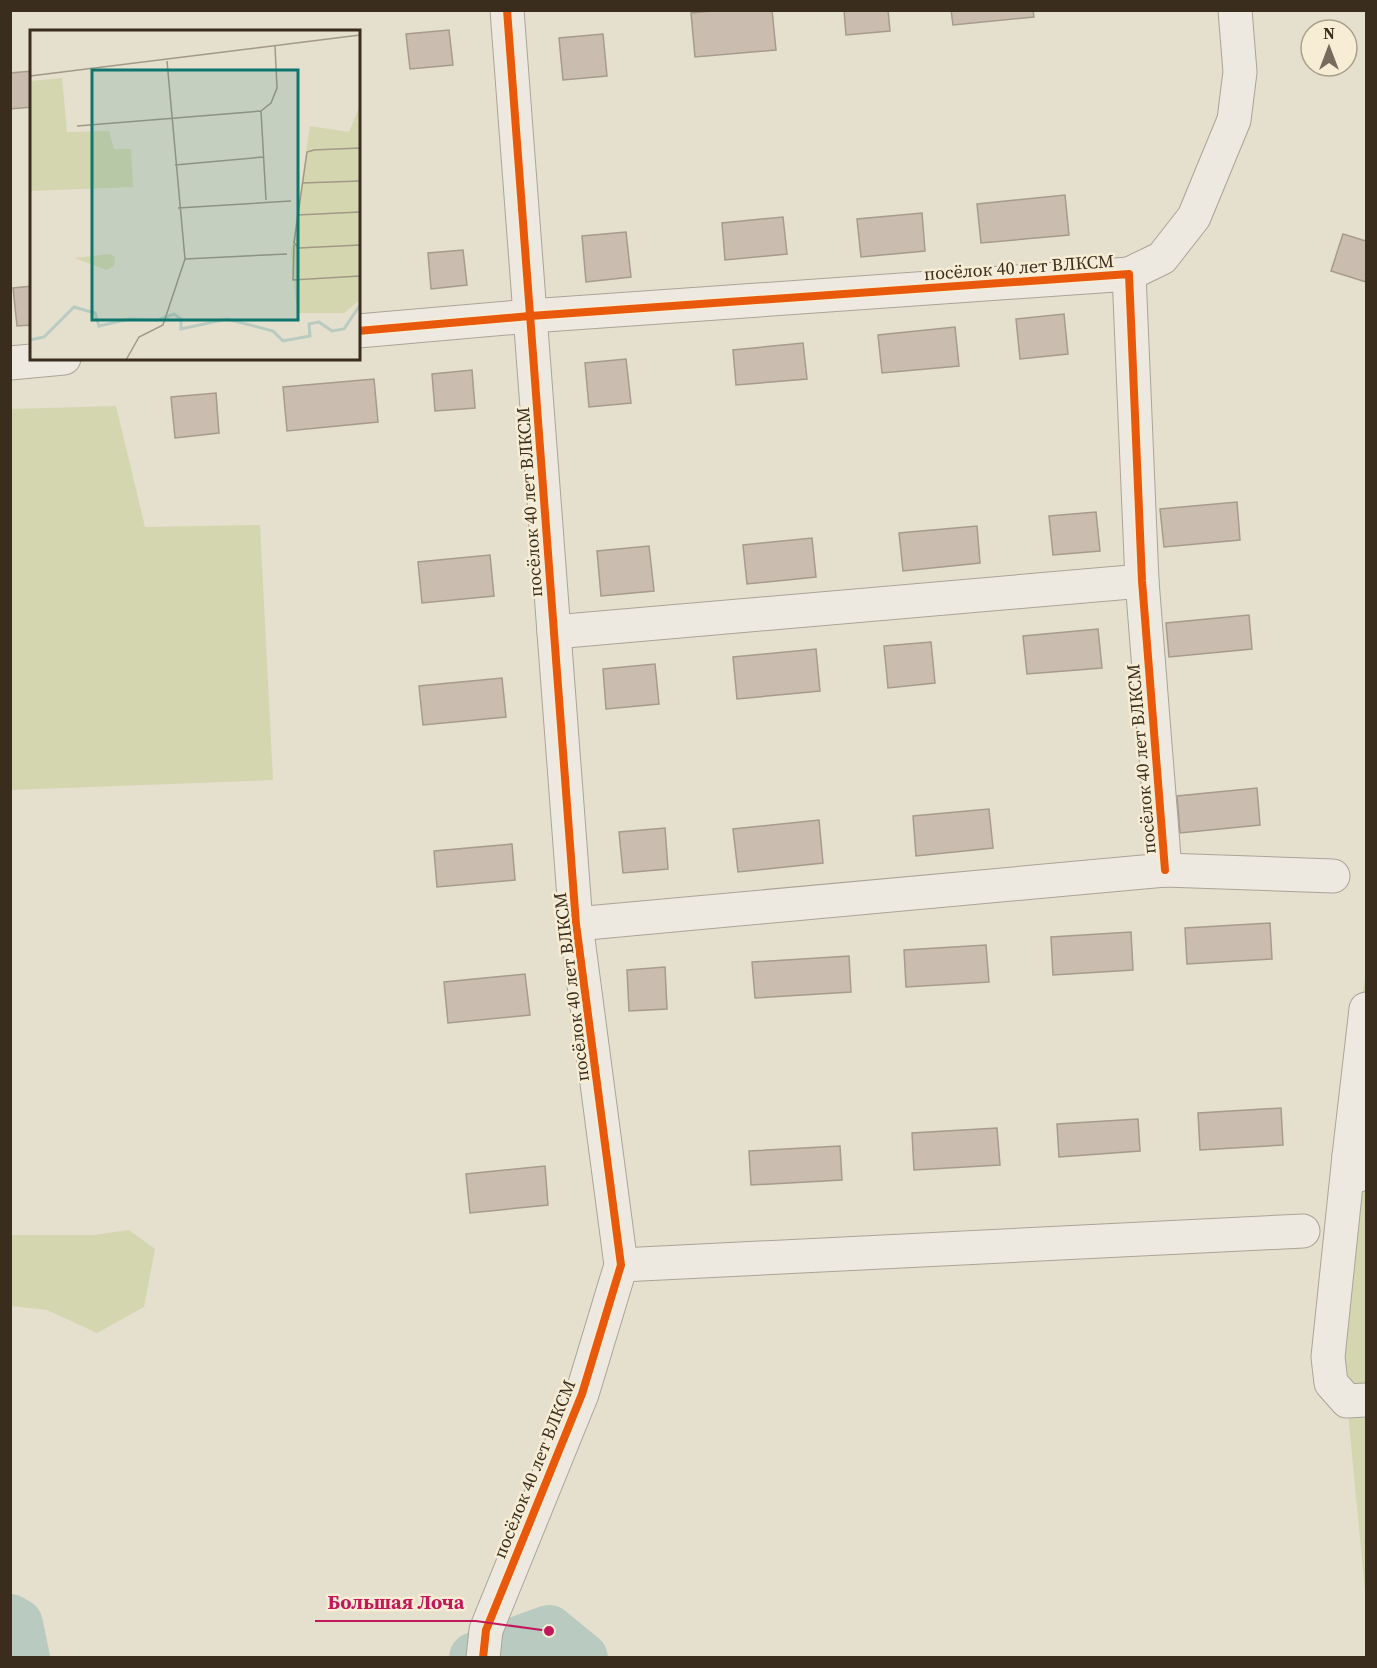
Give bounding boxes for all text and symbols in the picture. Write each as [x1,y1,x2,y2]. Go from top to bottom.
north arrow [1299,18,1359,78]
text: N [1323,22,1335,44]
inset map [30,30,360,360]
street label: посёлок 40 лет ВЛКСМ [923,248,1115,286]
street label: посёлок 40 лет ВЛКСМ [510,406,548,598]
street label: посёлок 40 лет ВЛКСМ [1120,663,1162,855]
street label: посёлок 40 лет ВЛКСМ [547,891,595,1083]
street label: посёлок 40 лет ВЛКСМ [487,1376,581,1562]
callout: Большая Лоча [315,1583,476,1621]
text: Большая Лоча [328,1588,465,1616]

